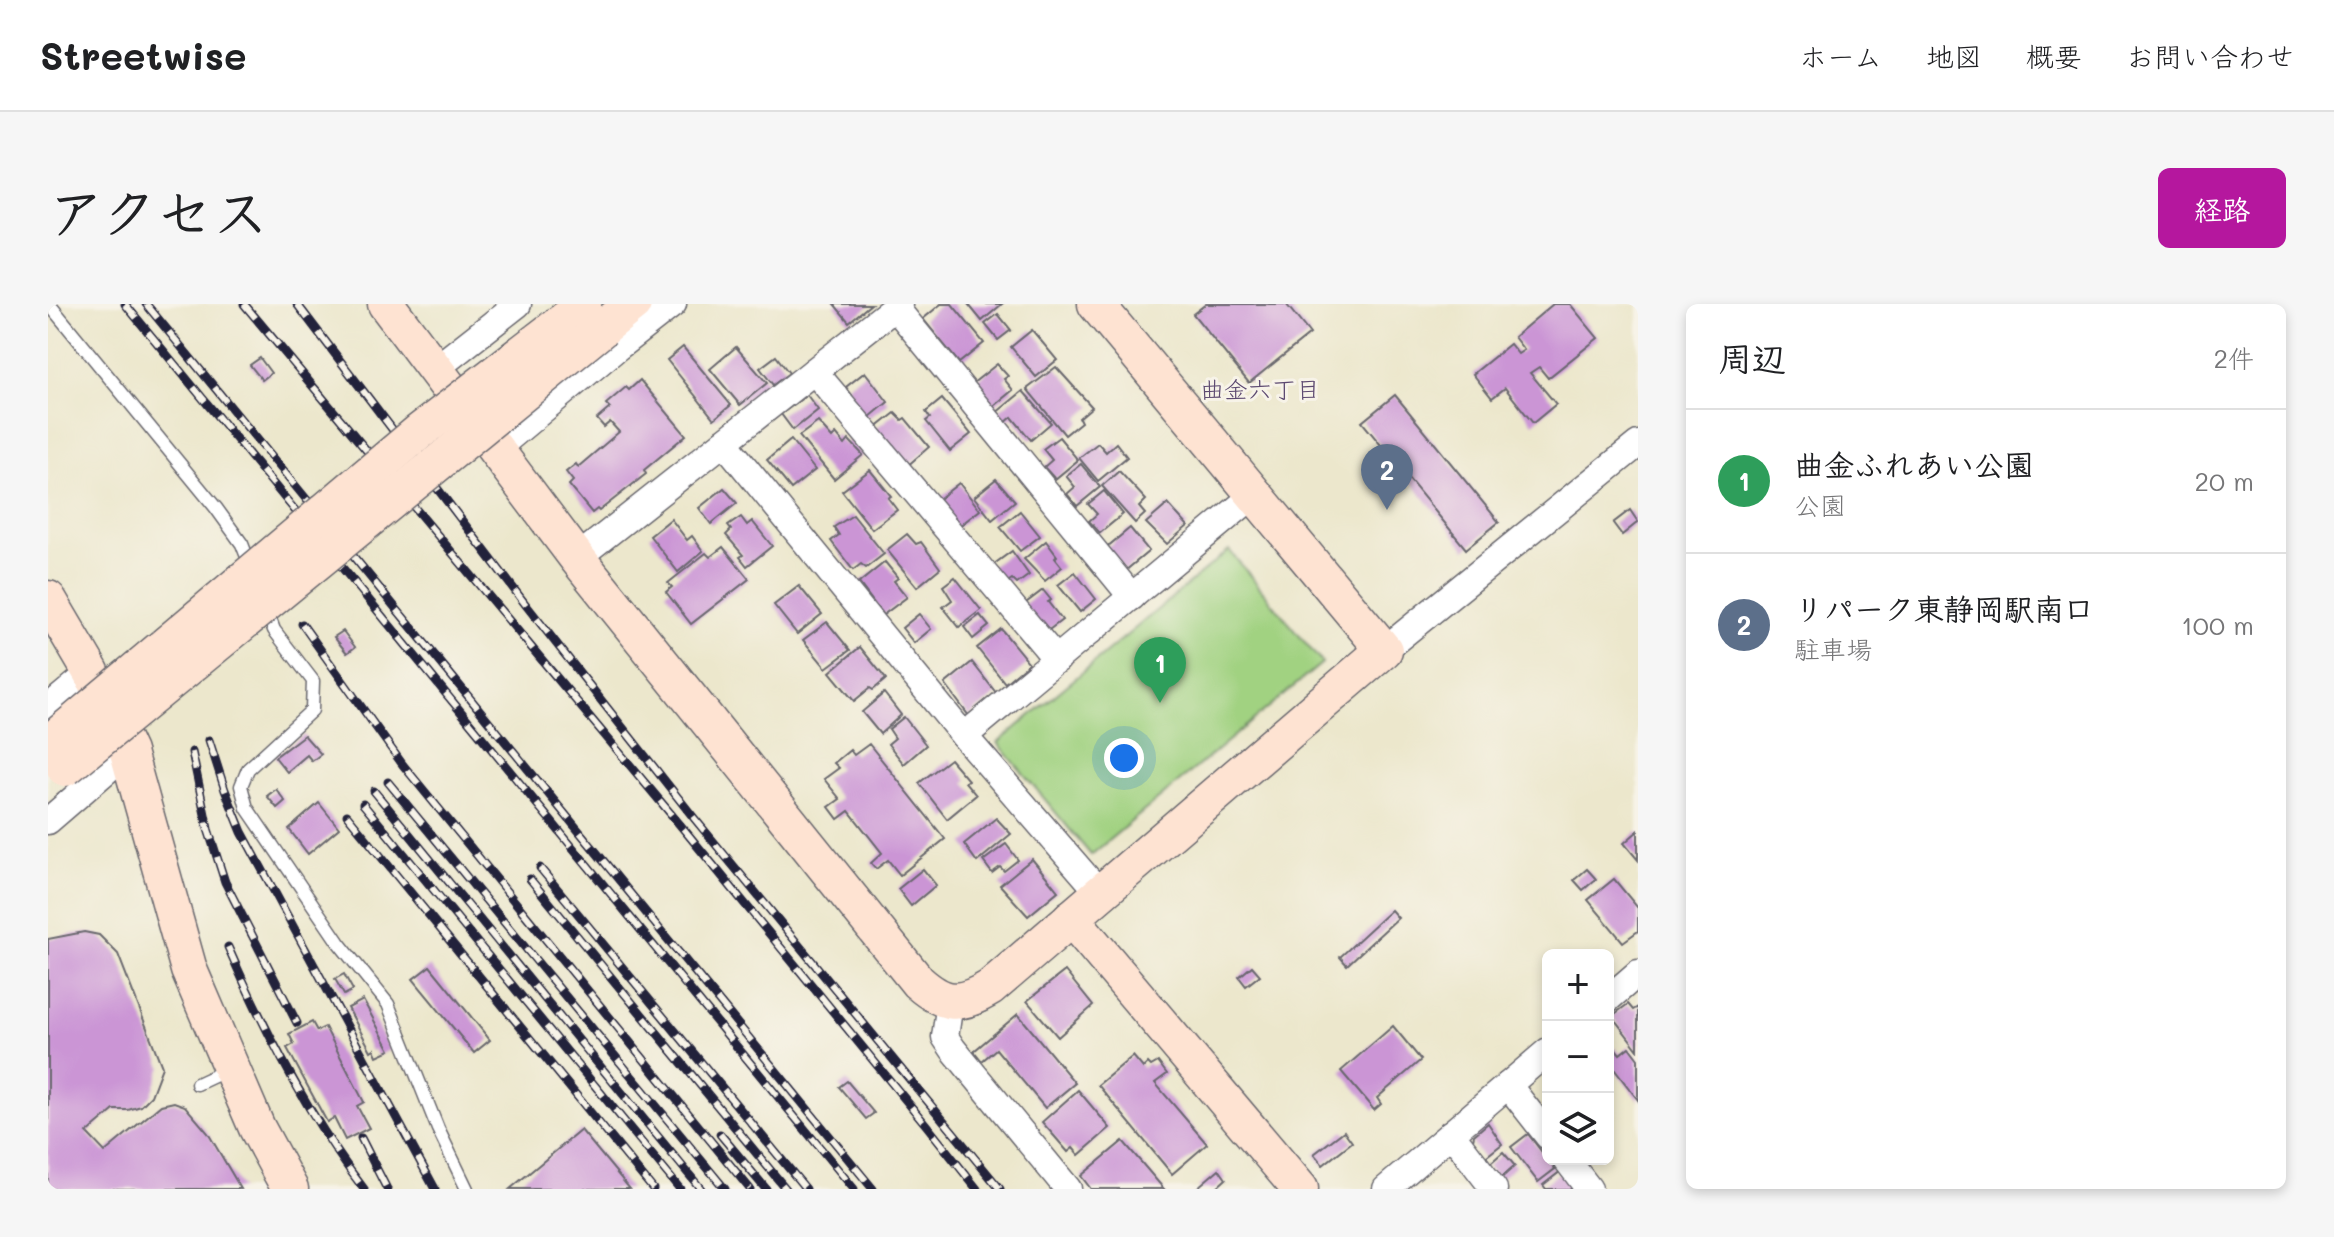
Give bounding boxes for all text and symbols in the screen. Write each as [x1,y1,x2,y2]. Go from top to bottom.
text: Streetwise [40,30,247,80]
text: ホーム [1799,38,1882,74]
text: 地図 [1926,38,1982,74]
text: 概要 [2026,38,2082,74]
text: お問い合わせ [2126,38,2294,74]
button: 経路 [2158,168,2286,248]
text: アクセス [48,174,269,247]
text: 周辺 [1718,335,1786,380]
text: 2件 [2214,341,2254,375]
district label: 曲金六丁目 [1200,373,1320,404]
pin: 2 [1361,444,1413,510]
text: 曲金ふれあい公園 [1794,444,2034,484]
text: 1 [1738,464,1750,498]
text: 20 m [2194,464,2254,498]
text: 公園 [1794,488,1846,522]
text: リパーク東静岡駅南口 [1794,588,2094,628]
text: 2 [1737,608,1751,642]
text: 100 m [2181,608,2254,642]
text: 駐車場 [1794,632,1872,666]
pin: 1 [1134,637,1186,703]
your location [1104,738,1144,778]
map controls [1542,949,1614,1165]
button: + [1542,949,1614,1021]
button: − [1542,1021,1614,1093]
button: layers [1542,1093,1614,1165]

